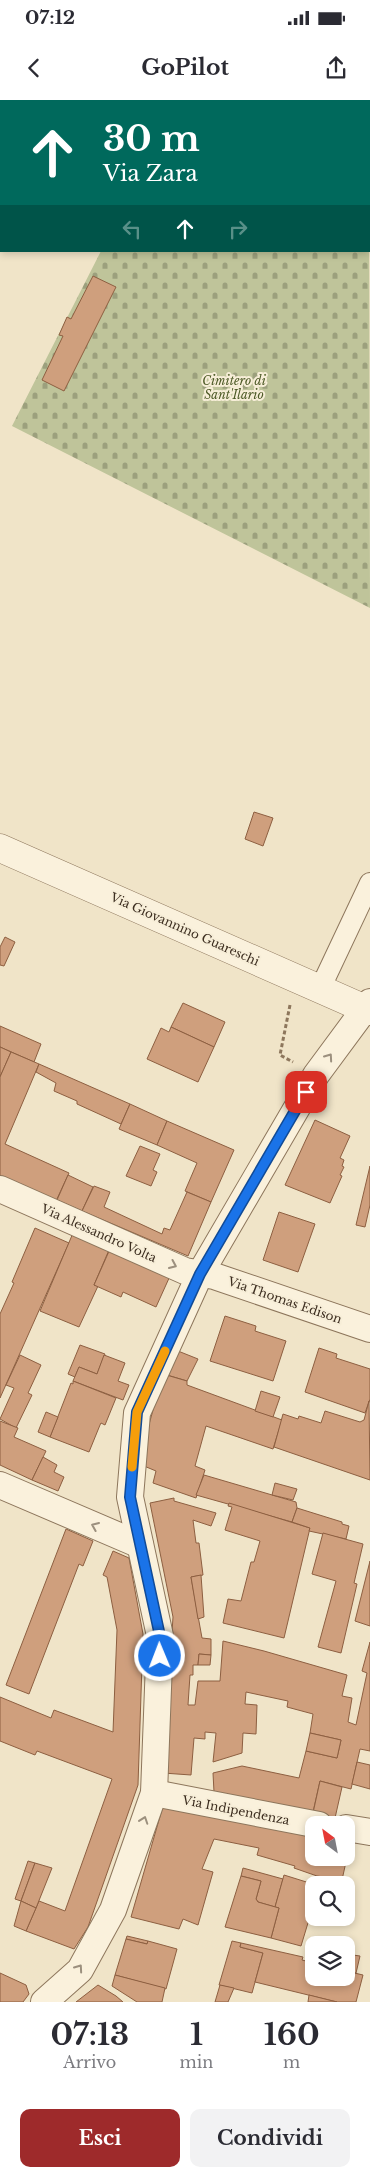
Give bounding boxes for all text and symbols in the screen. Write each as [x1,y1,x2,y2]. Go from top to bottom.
text: 07:12 [25,6,75,29]
icon: back [20,54,48,82]
text: GoPilot [141,54,229,81]
icon: share [322,54,350,82]
text: 30 m [103,117,200,160]
icon: ahead [20,120,85,185]
text: Via Zara [103,160,198,187]
icon: left [118,215,146,243]
icon: ahead [171,215,199,243]
icon: right [224,215,252,243]
park label: Cimitero di Sant'Ilario [202,373,267,402]
street label: Via Giovannino Guareschi [107,889,262,969]
one-way arrow [323,1053,332,1063]
pin [285,1071,327,1113]
icon: arrive [292,1078,320,1106]
street label: Via Alessandro Volta [38,1200,159,1265]
one-way arrow [168,1259,177,1270]
street label: Via Thomas Edison [225,1273,344,1327]
one-way arrow [91,1521,100,1532]
position arrow [133,1629,185,1681]
street label: Via Indipendenza [180,1792,291,1828]
north arrow [305,1816,355,1866]
map controls [305,1816,355,1986]
one-way arrow [138,1817,148,1825]
button: search [305,1876,355,1926]
button: layers [305,1936,355,1986]
one-way arrow [73,1964,82,1974]
text: 07:13 [50,2016,129,2053]
text: 1 [190,2016,203,2053]
text: 160 [264,2016,320,2053]
text: Arrivo [63,2052,116,2072]
text: min [180,2052,213,2072]
text: m [283,2052,300,2072]
button: Esci [20,2109,180,2167]
button: Condividi [190,2109,350,2167]

